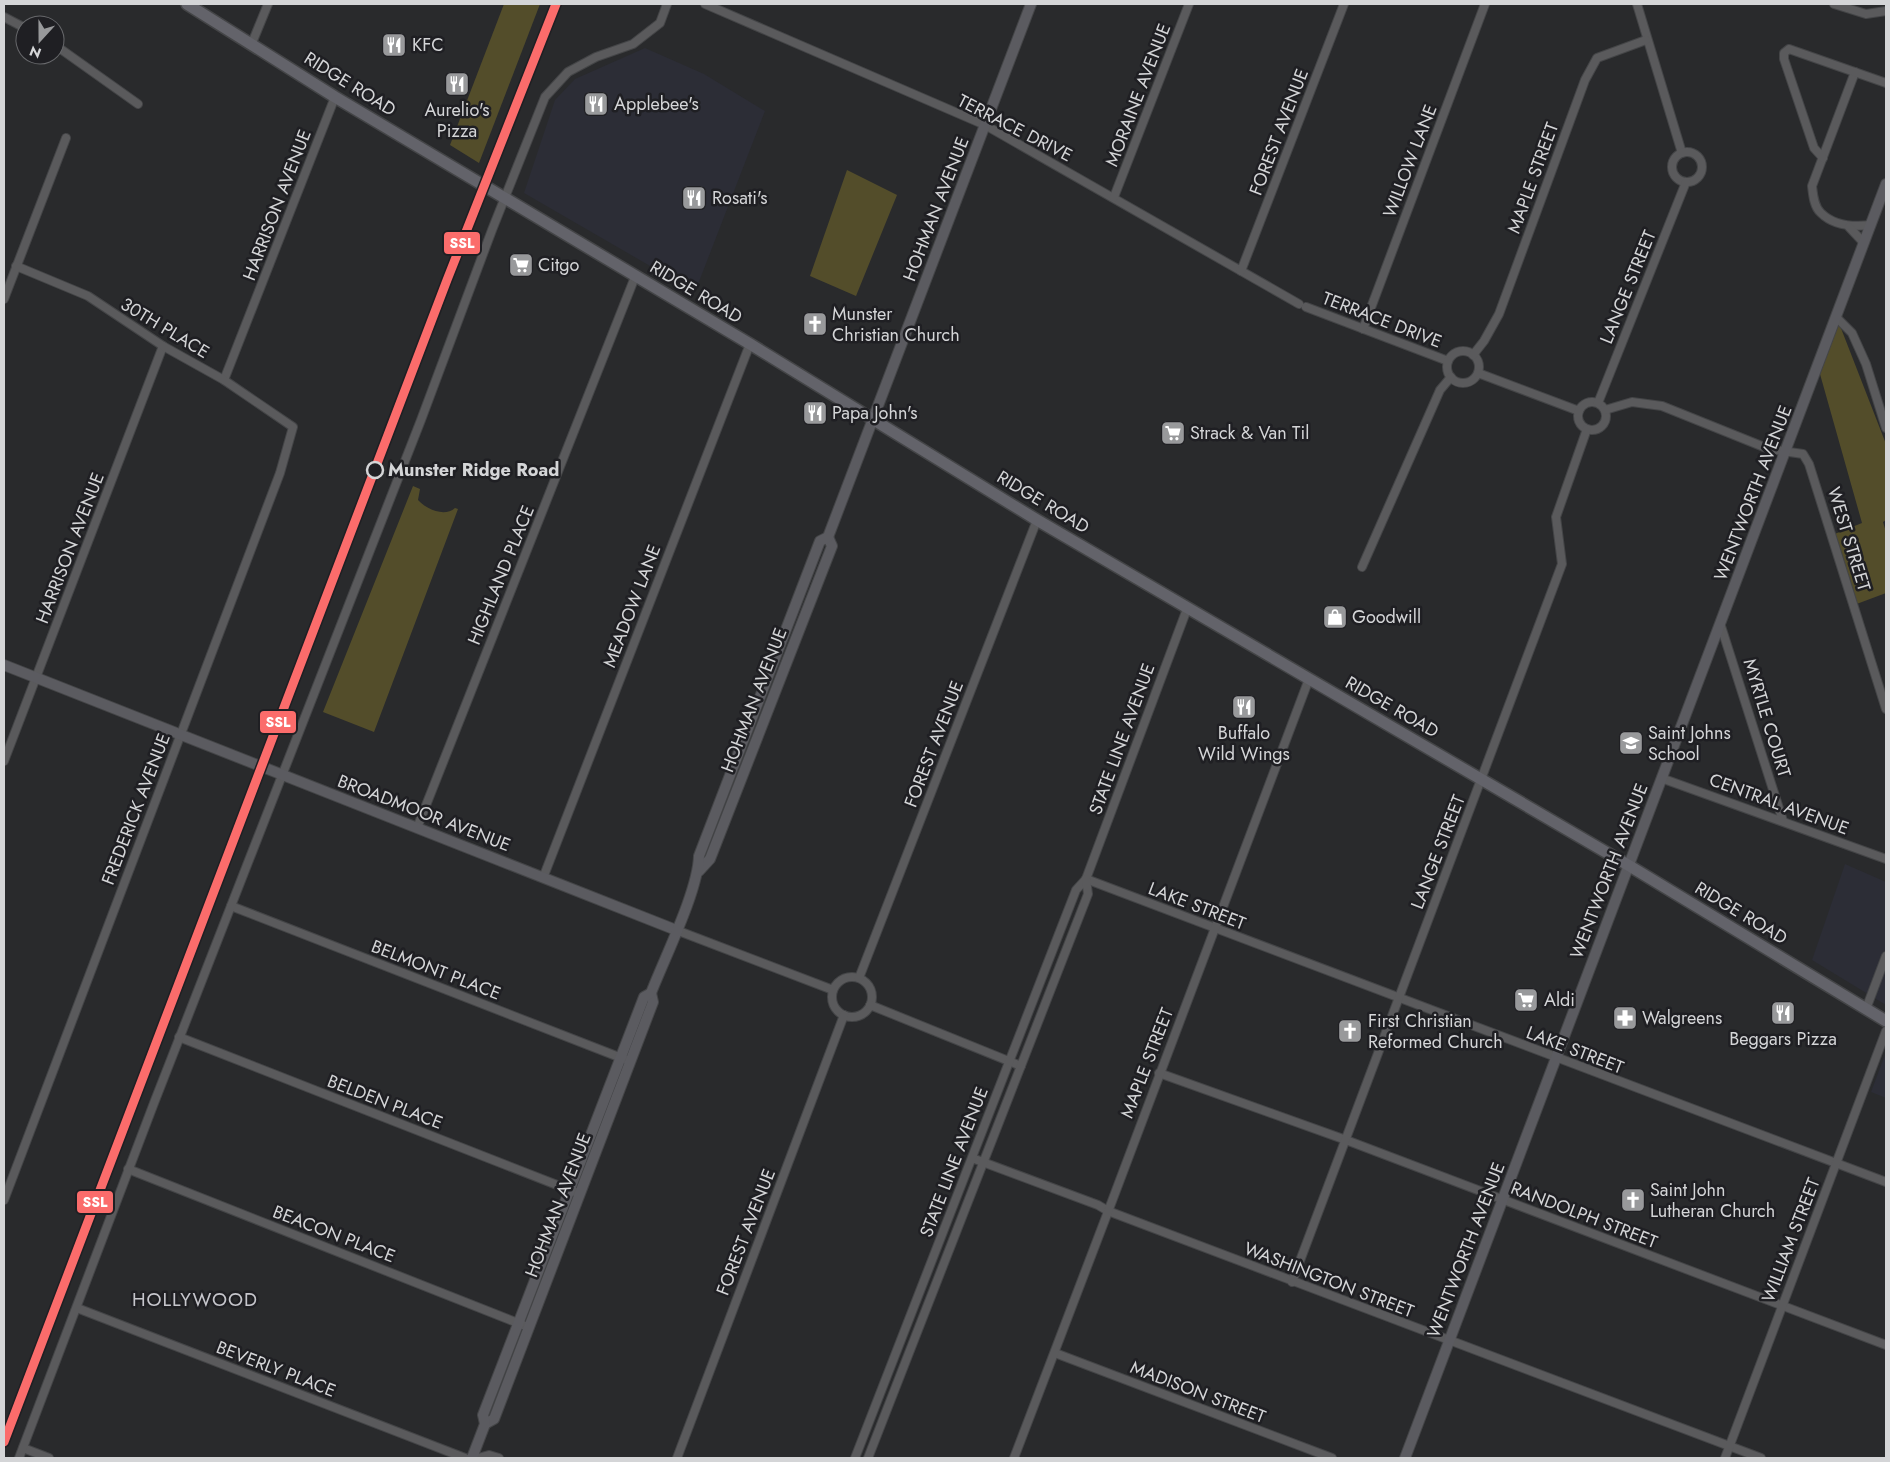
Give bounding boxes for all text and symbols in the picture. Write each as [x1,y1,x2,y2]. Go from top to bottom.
north arrow [15,15,65,65]
street label: MORAINE AVENUE [1099,20,1177,170]
restaurant icon: KFC [381,32,407,58]
place label: KFC [412,32,444,58]
text: N [27,41,44,63]
street label: RIDGE ROAD [299,45,401,123]
street label: FOREST AVENUE [1243,65,1315,199]
restaurant icon: Aurelio's Pizza [444,71,470,97]
street label: TERRACE DRIVE [953,88,1077,168]
restaurant icon: Applebee's [583,91,609,117]
place label: Applebee's [614,91,699,117]
place label: Aurelio's Pizza [425,97,489,144]
street label: WILLOW LANE [1377,101,1443,221]
street label: MAPLE STREET [1501,118,1565,237]
street label: HARRISON AVENUE [236,126,318,284]
street label: HOHMAN AVENUE [896,133,976,285]
restaurant icon: Rosati's [681,185,707,211]
place label: Rosati's [712,185,767,211]
street label: LANGE STREET [1593,226,1663,348]
line badge: SSL [443,231,481,255]
text: SSL [450,233,475,253]
supermarket icon: Citgo [508,252,534,278]
place label: Citgo [538,252,580,278]
street label: RIDGE ROAD [645,254,747,330]
street label: TERRACE DRIVE [1319,285,1445,355]
street label: 30TH PLACE [116,291,214,365]
place label: Munster Christian Church [832,301,960,348]
church icon: Munster Christian Church [802,311,828,337]
restaurant icon: Papa John's [802,400,828,426]
place label: Papa John's [832,400,917,426]
street label: WENTWORTH AVENUE [1708,401,1798,585]
supermarket icon: Strack & Van Til [1160,420,1186,446]
place label: Strack & Van Til [1190,420,1309,446]
place label: Munster Ridge Road [388,457,559,483]
marker: Munster Ridge Road [366,461,384,479]
street label: RIDGE ROAD [992,464,1094,540]
street label: HARRISON AVENUE [29,469,111,627]
street label: WEST STREET [1821,484,1877,595]
street label: HIGHLAND PLACE [461,501,541,649]
street label: MEADOW LANE [597,541,667,671]
shop icon: Goodwill [1322,604,1348,630]
place label: Goodwill [1352,604,1421,630]
street label: HOHMAN AVENUE [714,624,794,776]
street label: MYRTLE COURT [1737,655,1798,781]
street label: STATE LINE AVENUE [1083,660,1161,818]
street label: RIDGE ROAD [1341,670,1443,744]
street label: FOREST AVENUE [898,677,970,811]
restaurant icon: Buffalo Wild Wings [1231,694,1257,720]
line badge: SSL [259,710,297,734]
text: SSL [266,712,291,732]
place label: Buffalo Wild Wings [1198,720,1290,767]
place label: Saint Johns School [1648,720,1731,767]
street label: FREDERICK AVENUE [95,729,177,889]
school or university icon: Saint Johns School [1618,730,1644,756]
street label: CENTRAL AVENUE [1705,767,1853,841]
street label: BROADMOOR AVENUE [334,768,514,858]
street label: WENTWORTH AVENUE [1564,779,1654,963]
street label: LANGE STREET [1404,791,1472,913]
street label: LAKE STREET [1145,875,1250,937]
street label: RIDGE ROAD [1690,875,1792,951]
street label: BELMONT PLACE [368,933,504,1007]
supermarket icon: Aldi [1513,987,1539,1013]
place label: Aldi [1544,987,1575,1013]
restaurant icon: Beggars Pizza [1770,1000,1796,1026]
street label: MAPLE STREET [1114,1004,1180,1122]
pharmacy icon: Walgreens [1612,1005,1638,1031]
place label: Walgreens [1642,1005,1722,1031]
place label: First Christian Reformed Church [1368,1008,1503,1055]
church icon: First Christian Reformed Church [1337,1018,1363,1044]
street label: LAKE STREET [1523,1019,1628,1081]
place label: Beggars Pizza [1729,1026,1837,1052]
street label: BELDEN PLACE [324,1068,446,1136]
street label: STATE LINE AVENUE [913,1083,995,1241]
street label: HOHMAN AVENUE [518,1129,598,1281]
street label: WENTWORTH AVENUE [1421,1158,1511,1342]
street label: FOREST AVENUE [710,1165,782,1299]
street label: WILLIAM STREET [1755,1174,1827,1306]
street label: RANDOLPH STREET [1507,1175,1662,1255]
place label: Saint John Lutheran Church [1650,1177,1775,1224]
church icon: Saint John Lutheran Church [1620,1187,1646,1213]
line badge: SSL [76,1190,114,1214]
text: SSL [83,1192,108,1212]
street label: BEACON PLACE [269,1199,399,1269]
street label: WASHINGTON STREET [1240,1236,1418,1325]
district label: HOLLYWOOD [132,1286,258,1313]
street label: BEVERLY PLACE [212,1334,340,1404]
street label: MADISON STREET [1127,1354,1270,1430]

